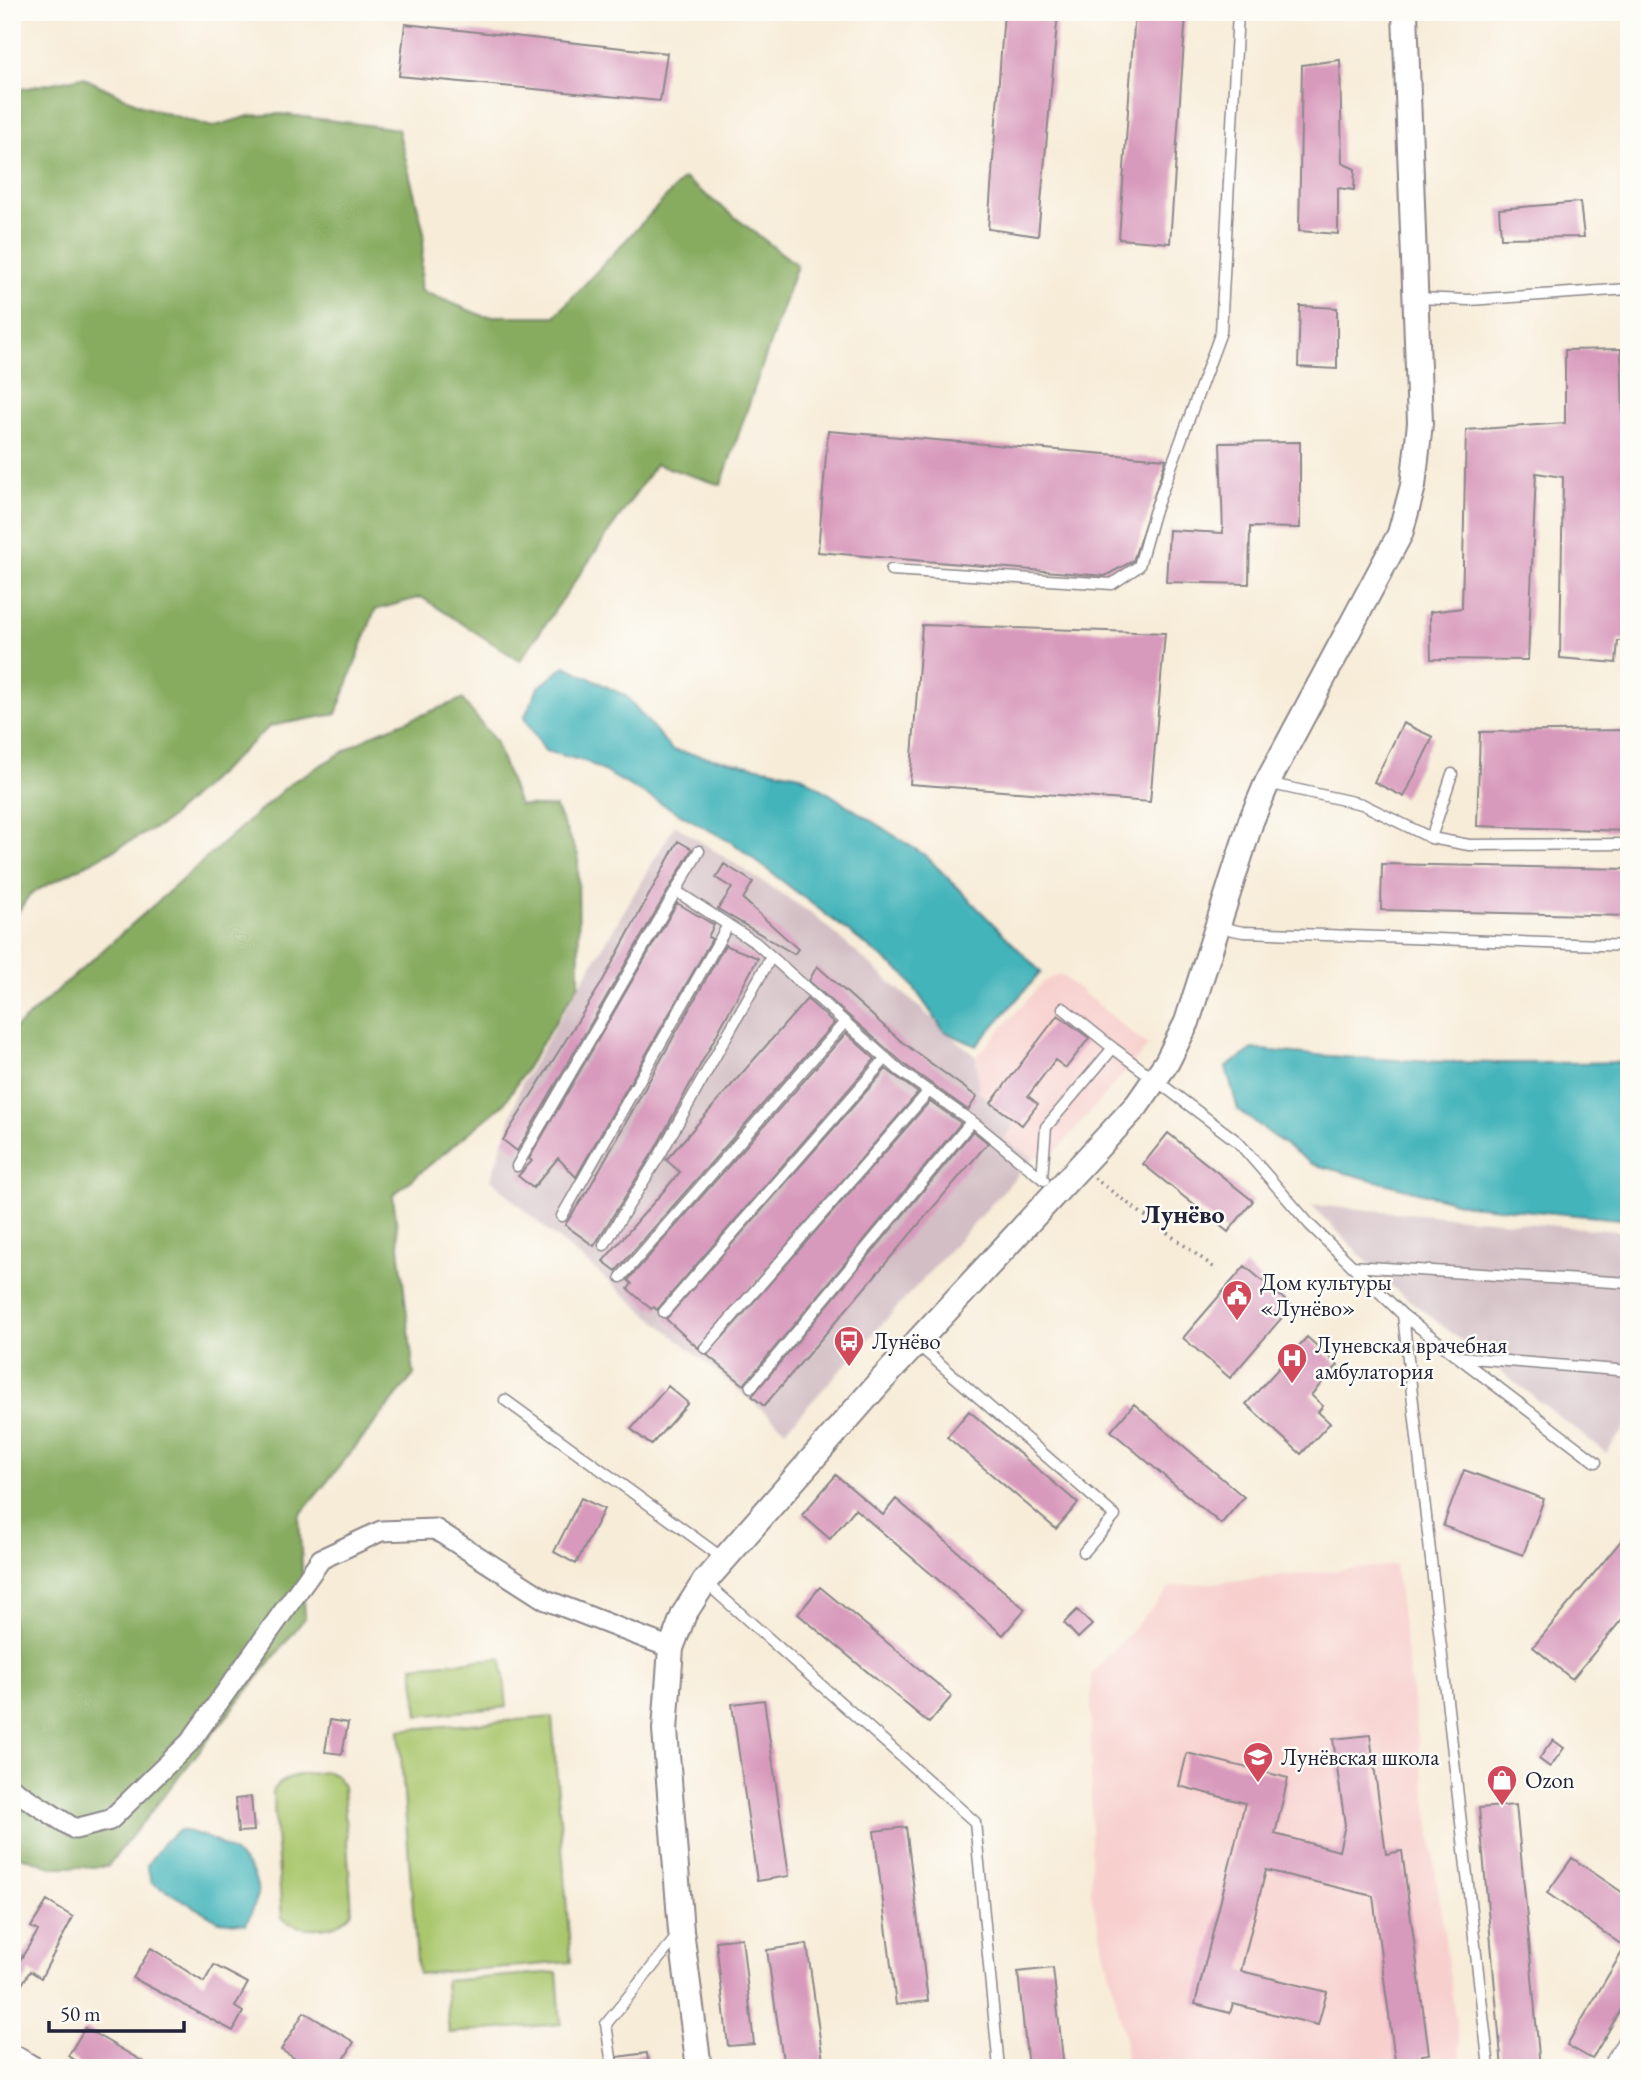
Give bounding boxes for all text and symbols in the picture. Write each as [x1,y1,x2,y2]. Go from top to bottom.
district label: Лунёво [1141,1197,1225,1231]
place label: Дом культуры «Лунёво» [1260,1267,1392,1323]
public building icon: Дом культуры «Лунёво» [1220,1278,1254,1322]
bus stop icon: Лунёво [832,1324,866,1368]
place label: Лунёво [872,1326,941,1356]
place label: Луневская врачебная амбулатория [1315,1330,1507,1386]
hospital icon: Луневская врачебная амбулатория [1275,1341,1309,1385]
school or university icon: Лунёвская школа [1241,1740,1275,1784]
place label: Лунёвская школа [1281,1742,1440,1772]
shop icon: Ozon [1485,1763,1519,1807]
place label: Ozon [1525,1765,1575,1795]
scale bar [49,1989,184,2033]
text: 50 m [60,2000,101,2027]

